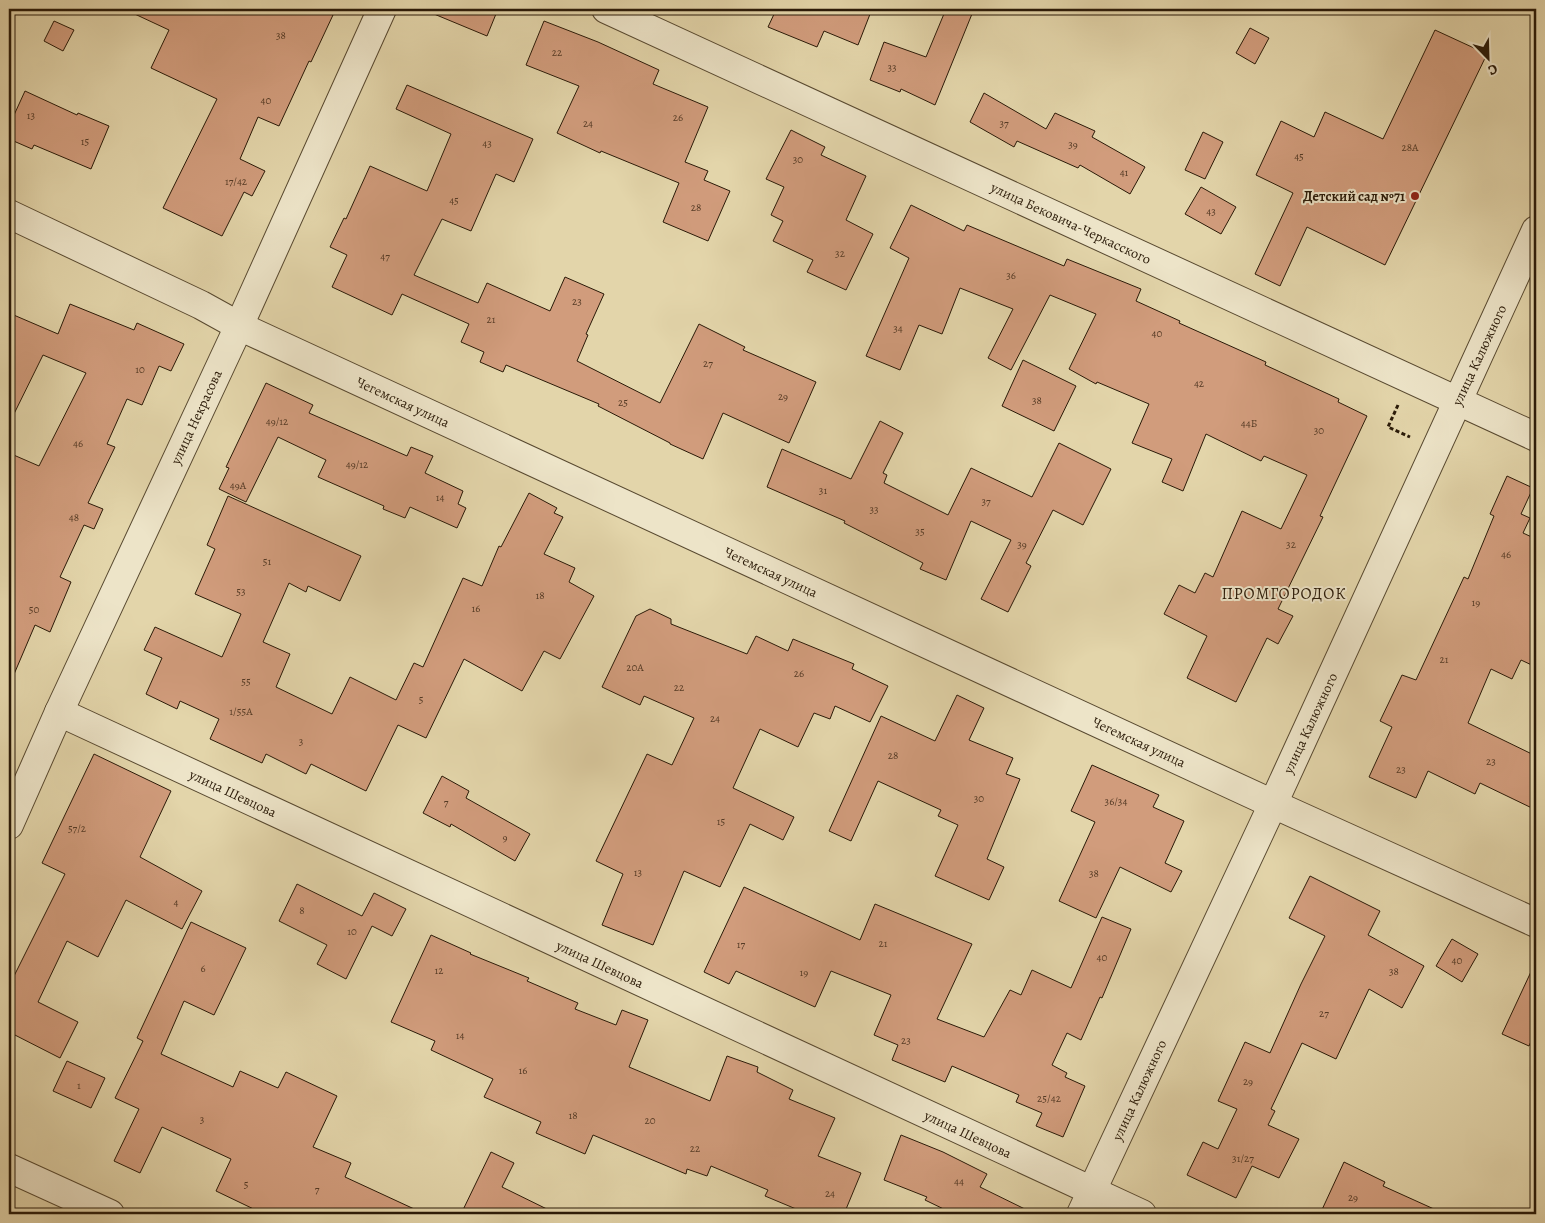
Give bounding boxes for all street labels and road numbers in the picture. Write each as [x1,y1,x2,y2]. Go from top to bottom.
street label: улица Бековича-Черкасского [987,177,1154,269]
street label: улица Калюжного [1447,302,1511,410]
street label: улица Некрасова [166,366,227,468]
street label: Чегемская улица [353,373,453,433]
street label: Чегемская улица [721,543,821,603]
street label: улица Калюжного [1278,670,1342,778]
street label: Чегемская улица [1089,713,1189,773]
street label: улица Шевцова [185,765,280,822]
street label: улица Шевцова [552,936,647,993]
street label: улица Калюжного [1107,1037,1171,1145]
street label: улица Шевцова [920,1106,1015,1163]

